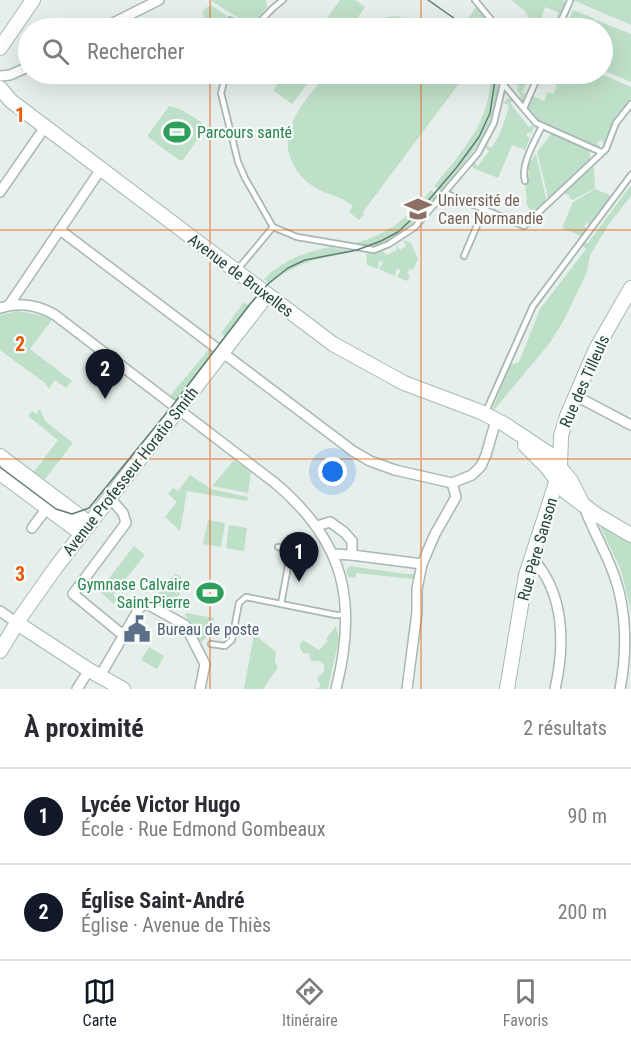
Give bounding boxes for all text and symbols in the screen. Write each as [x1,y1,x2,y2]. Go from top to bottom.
search box [18,18,613,84]
icon: search [39,35,72,68]
text: Rechercher [87,39,184,64]
text: 1 [15,103,25,127]
sports icon: Parcours santé [162,117,192,147]
place label: Parcours santé [197,123,292,142]
place label: Université de Caen Normandie [438,191,543,228]
school or university icon: Université de Caen Normandie [403,194,433,224]
street label: Avenue de Bruxelles [184,230,297,321]
text: 2 [15,332,25,356]
street label: Rue des Tilleuls [556,332,613,430]
pin: 2 [86,350,124,399]
street label: Avenue Professeur Horatio Smith [59,383,202,559]
your location [318,457,347,486]
street label: Rue Père Sanson [514,495,561,603]
pin: 1 [280,532,318,582]
text: 3 [15,562,25,586]
place label: Gymnase Calvaire Saint-Pierre [77,575,190,612]
sports icon: Gymnase Calvaire Saint-Pierre [195,578,225,608]
public building icon: Bureau de poste [122,614,152,644]
place label: Bureau de poste [157,620,259,639]
text: À proximité [24,713,144,743]
text: 2 résultats [523,716,607,740]
text: Lycée Victor Hugo [81,792,241,817]
text: 1 [38,804,49,828]
text: 90 m [568,804,607,828]
text: École · Rue Edmond Gombeaux [81,817,325,841]
text: Église Saint-André [81,888,245,913]
text: 2 [38,900,49,924]
text: 200 m [558,900,607,924]
text: Église · Avenue de Thiès [81,913,271,937]
tab: Carte [83,975,117,1030]
tab: Itinéraire [282,975,338,1030]
tab: Favoris [503,975,548,1030]

